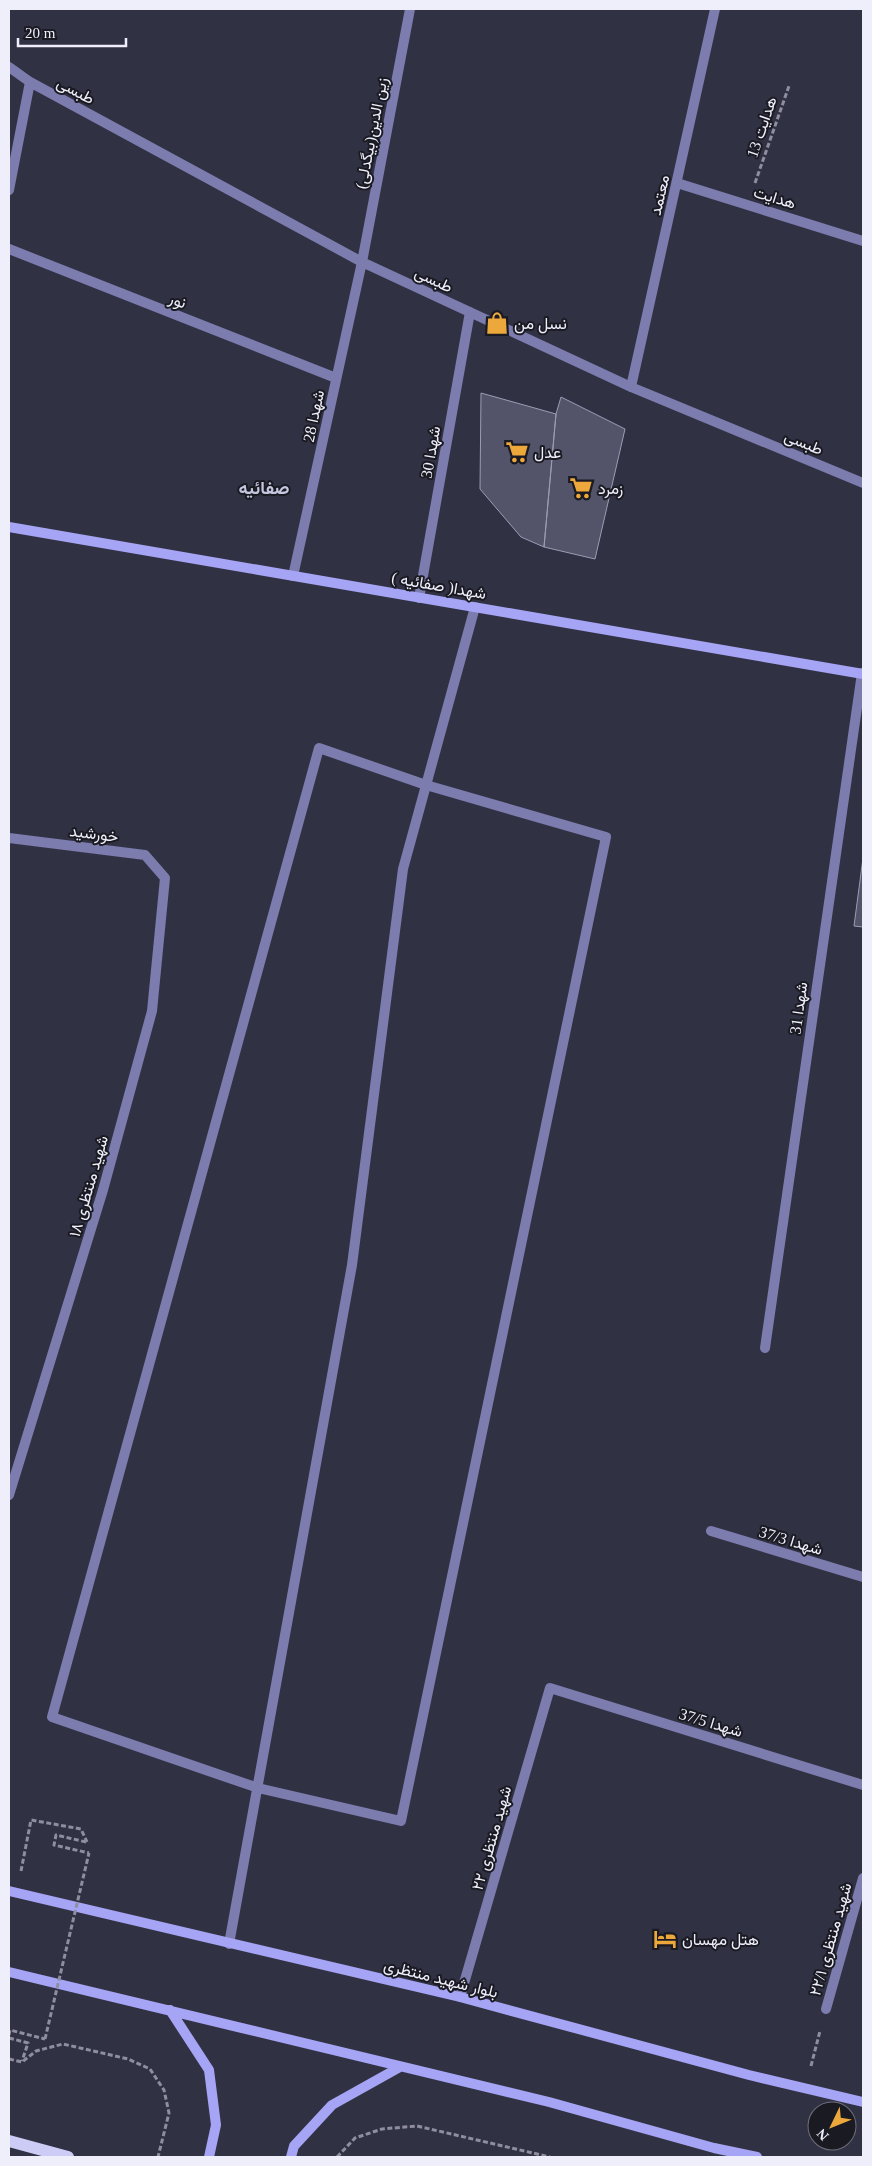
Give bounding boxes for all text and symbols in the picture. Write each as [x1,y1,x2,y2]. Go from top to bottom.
scale bar [18,15,125,47]
text: 20 m [25,25,56,41]
street label: طبسی [53,74,97,109]
street label: زین الدین(بیگدلی) [352,76,393,191]
street label: هدایت 13 [743,95,781,160]
street label: معتمد [647,173,672,217]
street label: هدایت [751,183,798,213]
street label: طبسی [411,263,455,297]
street label: نور [165,289,189,313]
shop icon: نسل من [484,310,510,336]
place label: نسل من [514,315,567,334]
street label: شهدا 28 [300,389,329,444]
street label: شهدا 30 [418,425,445,480]
street label: طبسی [781,427,825,460]
supermarket icon: عدل [504,439,530,465]
place label: عدل [534,444,561,462]
supermarket icon: زمرد [568,475,594,501]
district label: صفائیه [239,478,289,499]
place label: زمرد [598,480,623,499]
street label: شهدا( صفائیه ) [390,569,488,604]
street label: خورشید [68,822,120,847]
street label: شهدا 31 [786,981,813,1036]
street label: شهید منتظری ۱۸ [66,1133,113,1239]
street label: شهدا 37/3 [757,1523,825,1560]
street label: شهدا 37/5 [677,1705,745,1742]
street label: شهید منتظری ۲۲ [468,1784,516,1893]
street label: شهید منتظری ۲۲/۱ [806,1881,857,1998]
hotel icon: هتل مهسان [652,1926,678,1952]
place label: هتل مهسان [682,1931,759,1950]
street label: بلوار شهید منتظری [382,1956,500,2003]
north arrow [807,2101,857,2151]
text: N [814,2126,832,2143]

